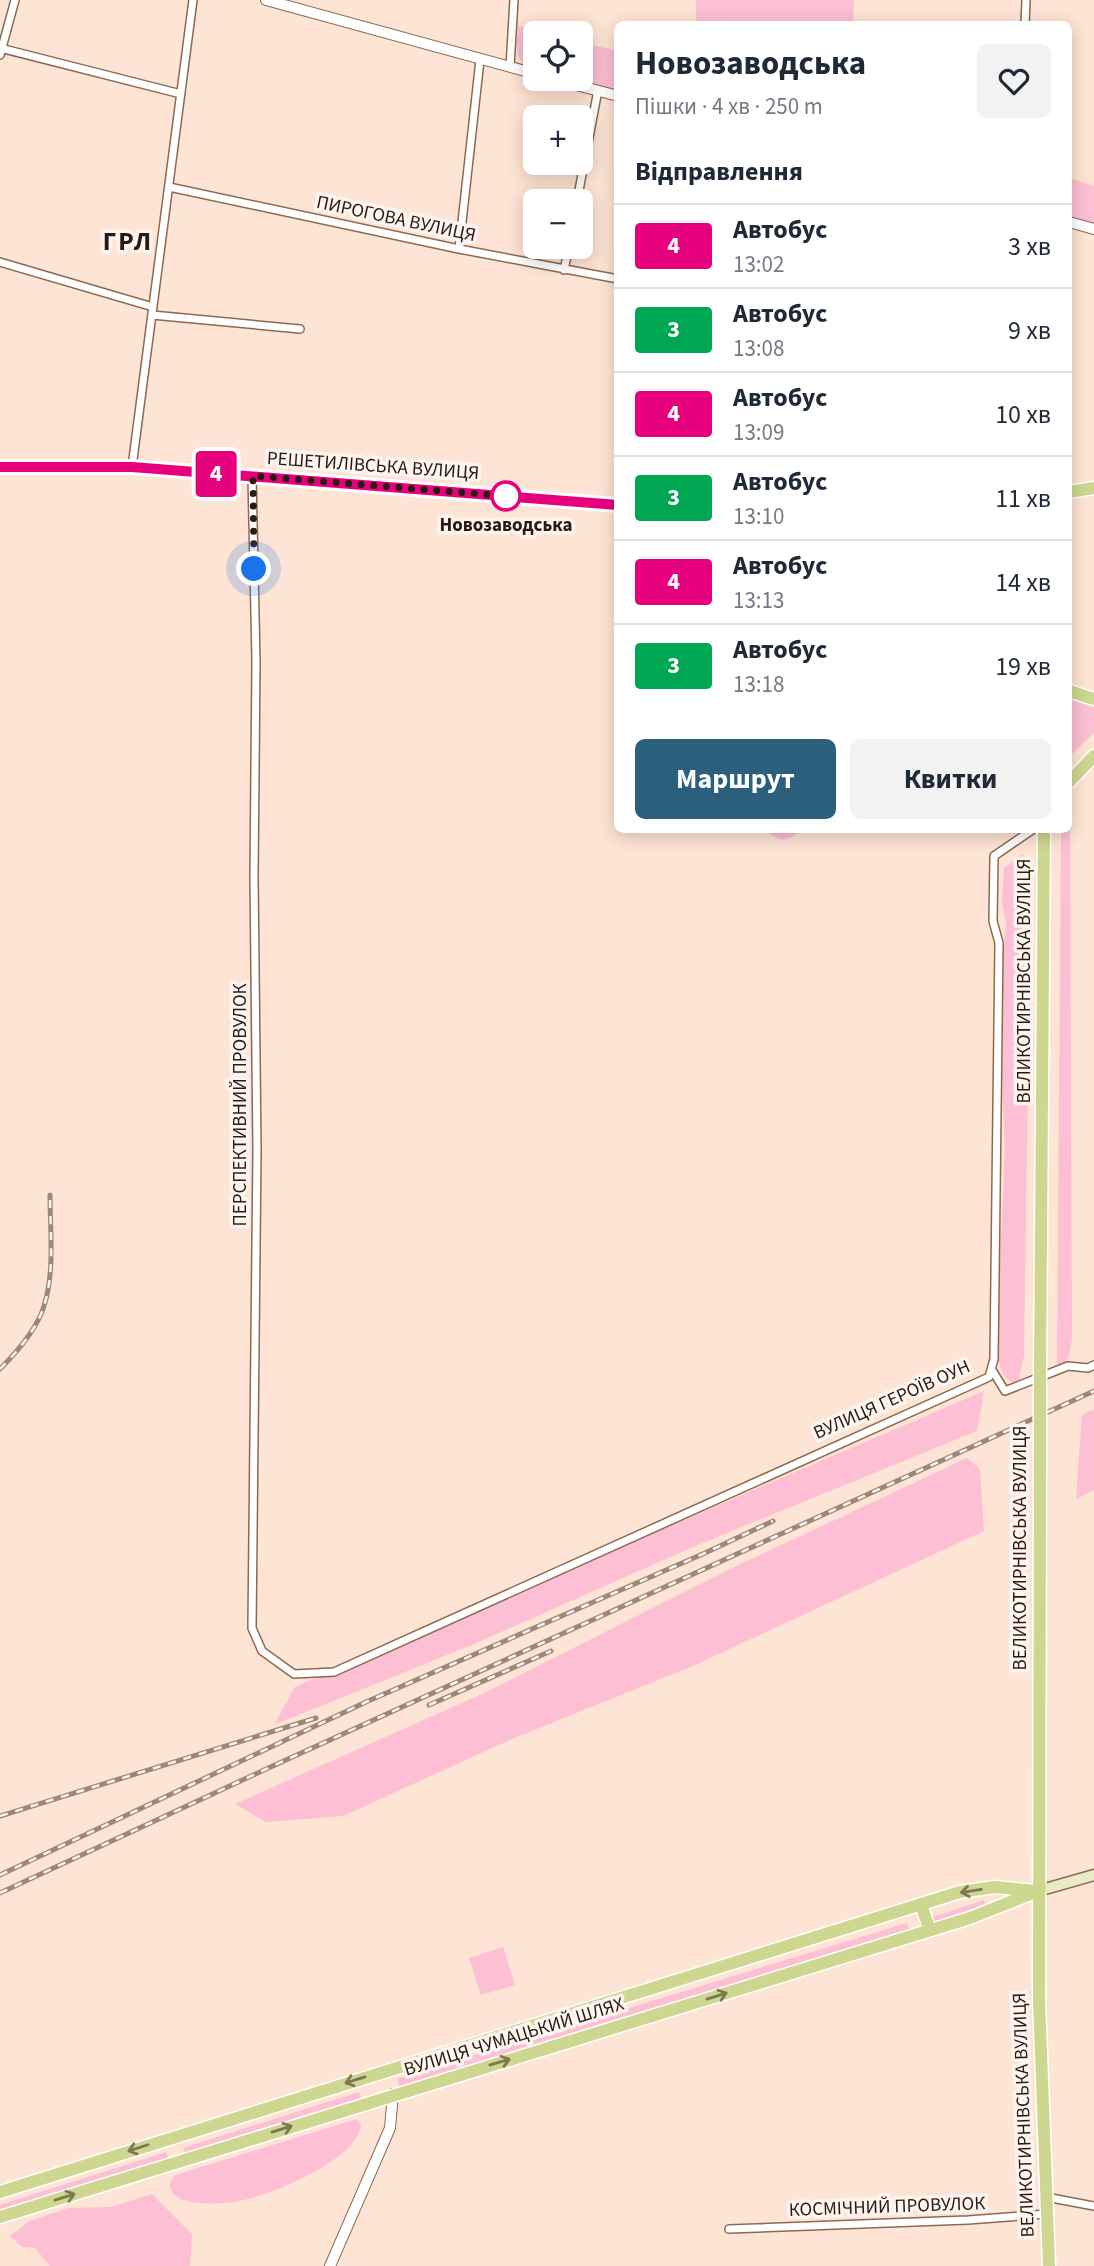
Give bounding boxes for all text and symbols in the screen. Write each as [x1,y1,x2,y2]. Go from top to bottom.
map controls [523,21,593,259]
button: locate [523,21,593,91]
text: Новозаводська [635,40,866,87]
button: heart [977,44,1051,118]
text: Пішки · 4 хв · 250 m [635,90,823,123]
button: + [523,105,593,175]
text: Відправлення [635,153,803,190]
street label: ПИРОГОВА ВУЛИЦЯ [314,189,478,249]
button: − [523,189,593,259]
text: Автобус [733,211,827,248]
district label: ГРЛ [103,223,153,260]
text: 4 [667,228,680,263]
text: 3 хв [1008,228,1051,265]
text: 13:02 [733,248,784,281]
text: Автобус [733,295,827,332]
text: 3 [667,312,680,347]
text: 9 хв [1008,312,1051,349]
text: 13:08 [733,332,784,365]
text: Автобус [733,379,827,416]
text: 4 [667,396,680,431]
text: 10 хв [995,396,1051,433]
text: 13:09 [733,416,784,449]
street label: РЕШЕТИЛІВСЬКА ВУЛИЦЯ [266,445,480,487]
line badge: 4 [193,451,239,497]
text: 4 [210,456,222,491]
text: Автобус [733,463,827,500]
text: 3 [667,480,680,515]
text: 11 хв [995,480,1051,517]
marker: Новозаводська [491,481,521,511]
text: 13:10 [733,500,784,533]
place label: Новозаводська [439,512,573,539]
text: Автобус [733,547,827,584]
your location [236,551,271,586]
text: 4 [667,564,680,599]
text: 14 хв [995,564,1051,601]
text: 13:13 [733,584,784,617]
text: Автобус [733,631,827,668]
text: 3 [667,648,680,683]
text: 19 хв [995,648,1051,685]
text: 13:18 [733,668,784,701]
button: Маршрут [635,739,836,819]
button: Квитки [850,739,1051,819]
street label: ВЕЛИКОТИРНІВСЬКА ВУЛИЦЯ [1011,858,1038,1104]
street label: ПЕРСПЕКТИВНИЙ ПРОВУЛОК [227,983,254,1227]
street label: ВУЛИЦЯ ГЕРОЇВ ОУН [809,1353,975,1447]
street label: ВЕЛИКОТИРНІВСЬКА ВУЛИЦЯ [1007,1425,1034,1671]
one-way arrow [960,1885,982,1898]
one-way arrow [706,1988,728,2001]
street label: ВУЛИЦЯ ЧУМАЦЬКИЙ ШЛЯХ [401,1991,628,2083]
street label: ВЕЛИКОТИРНІВСЬКА ВУЛИЦЯ [1006,1992,1042,2238]
one-way arrow [489,2055,511,2068]
one-way arrow [344,2074,366,2087]
one-way arrow [271,2121,293,2134]
one-way arrow [127,2142,149,2155]
one-way arrow [54,2189,76,2202]
street label: КОСМІЧНИЙ ПРОВУЛОК [788,2190,986,2224]

